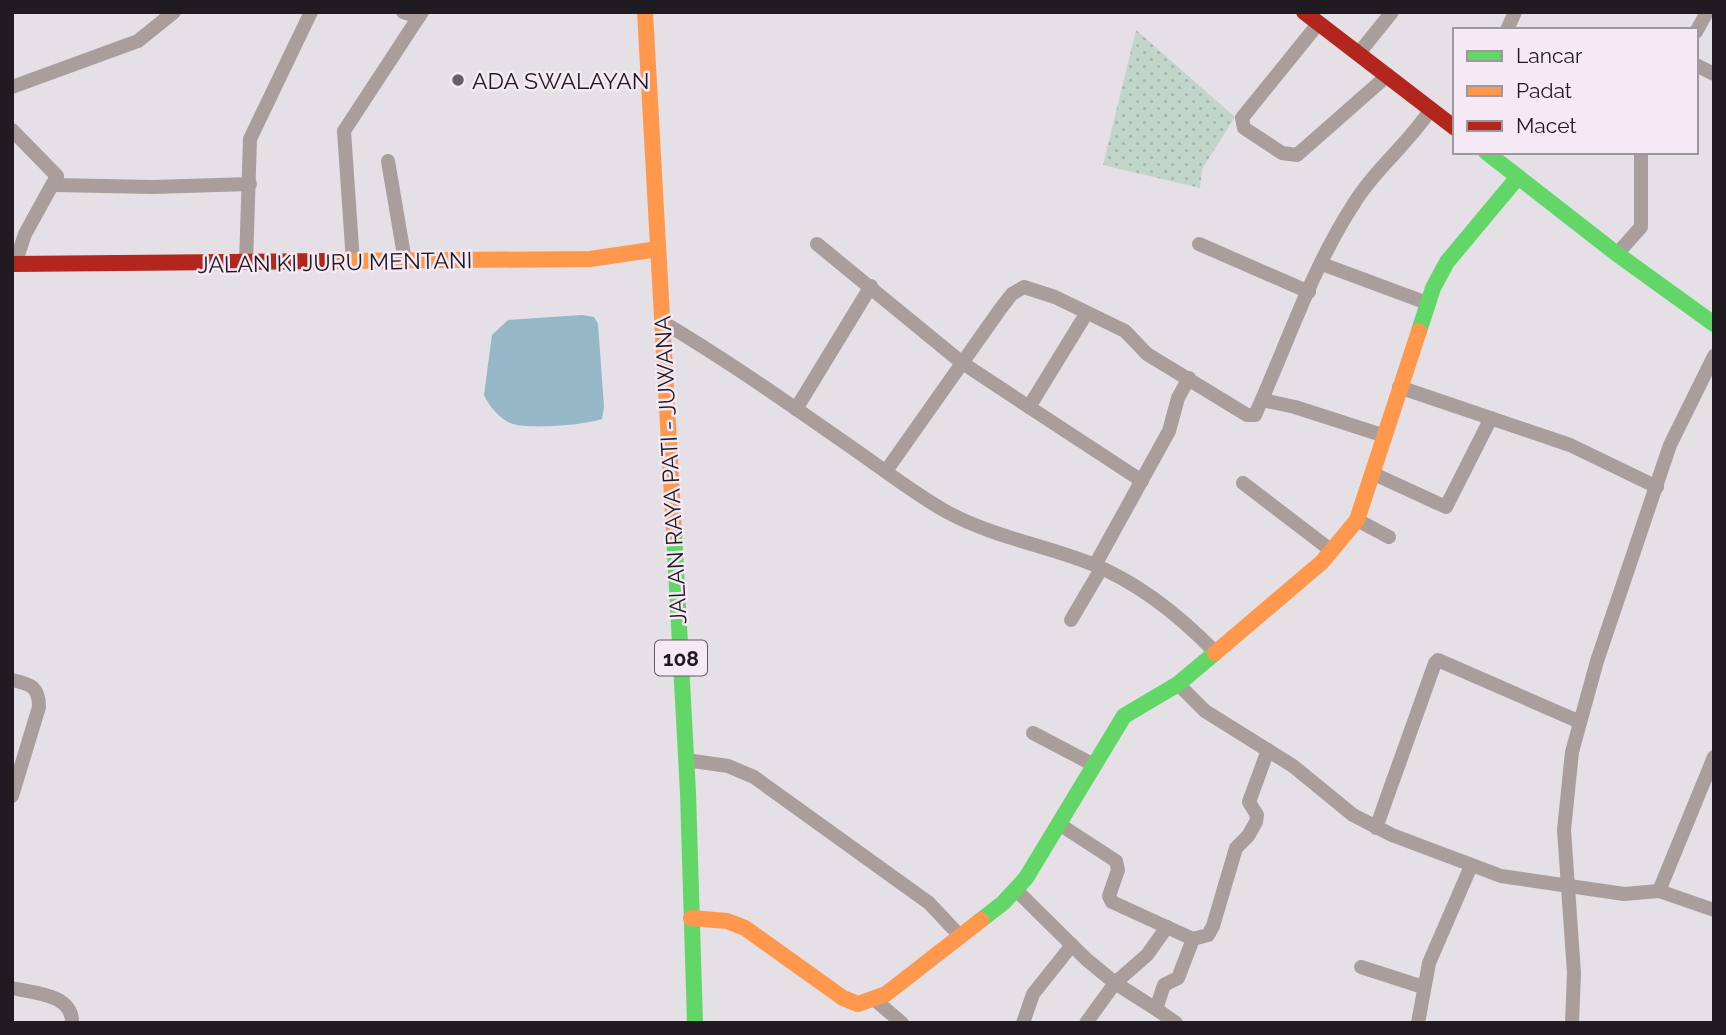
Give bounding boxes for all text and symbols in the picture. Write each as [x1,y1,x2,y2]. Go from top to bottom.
legend [1453,28,1698,154]
text: Lancar [1516,43,1583,68]
place label: ADA SWALAYAN [472,67,650,94]
marker: ADA SWALAYAN [450,72,466,88]
text: Padat [1516,78,1572,103]
text: Macet [1516,113,1576,138]
street label: JALAN KI JURU MENTANI [197,246,473,278]
street label: JALAN RAYA PATI - JUWANA [648,315,692,625]
road number: 108 [655,640,707,676]

